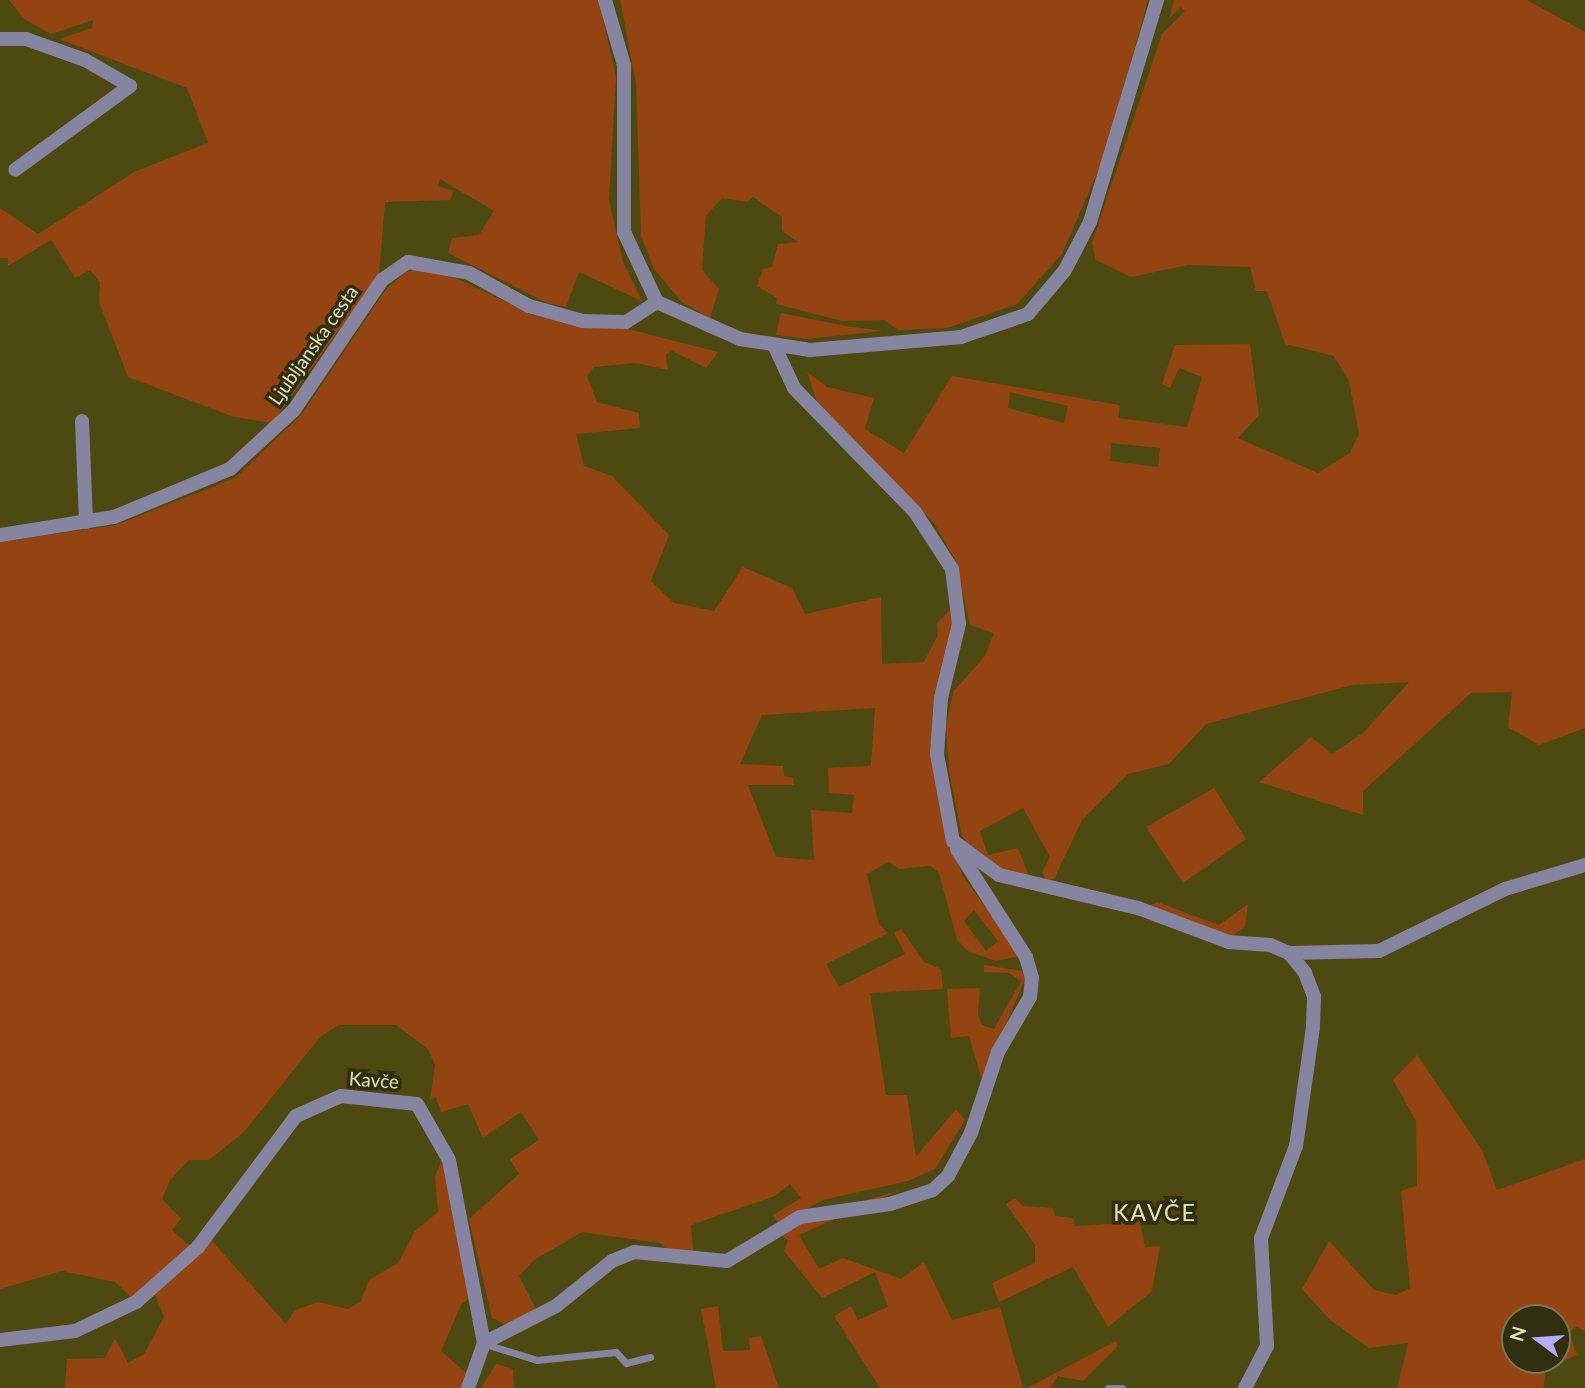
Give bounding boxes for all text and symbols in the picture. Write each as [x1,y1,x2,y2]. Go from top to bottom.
street label: Ljubljanska cesta [263,281,363,409]
street label: Kavče [348,1067,400,1093]
district label: KAVČE [1114,1198,1196,1226]
north arrow [1501,1304,1571,1374]
text: N [1504,1323,1530,1344]

